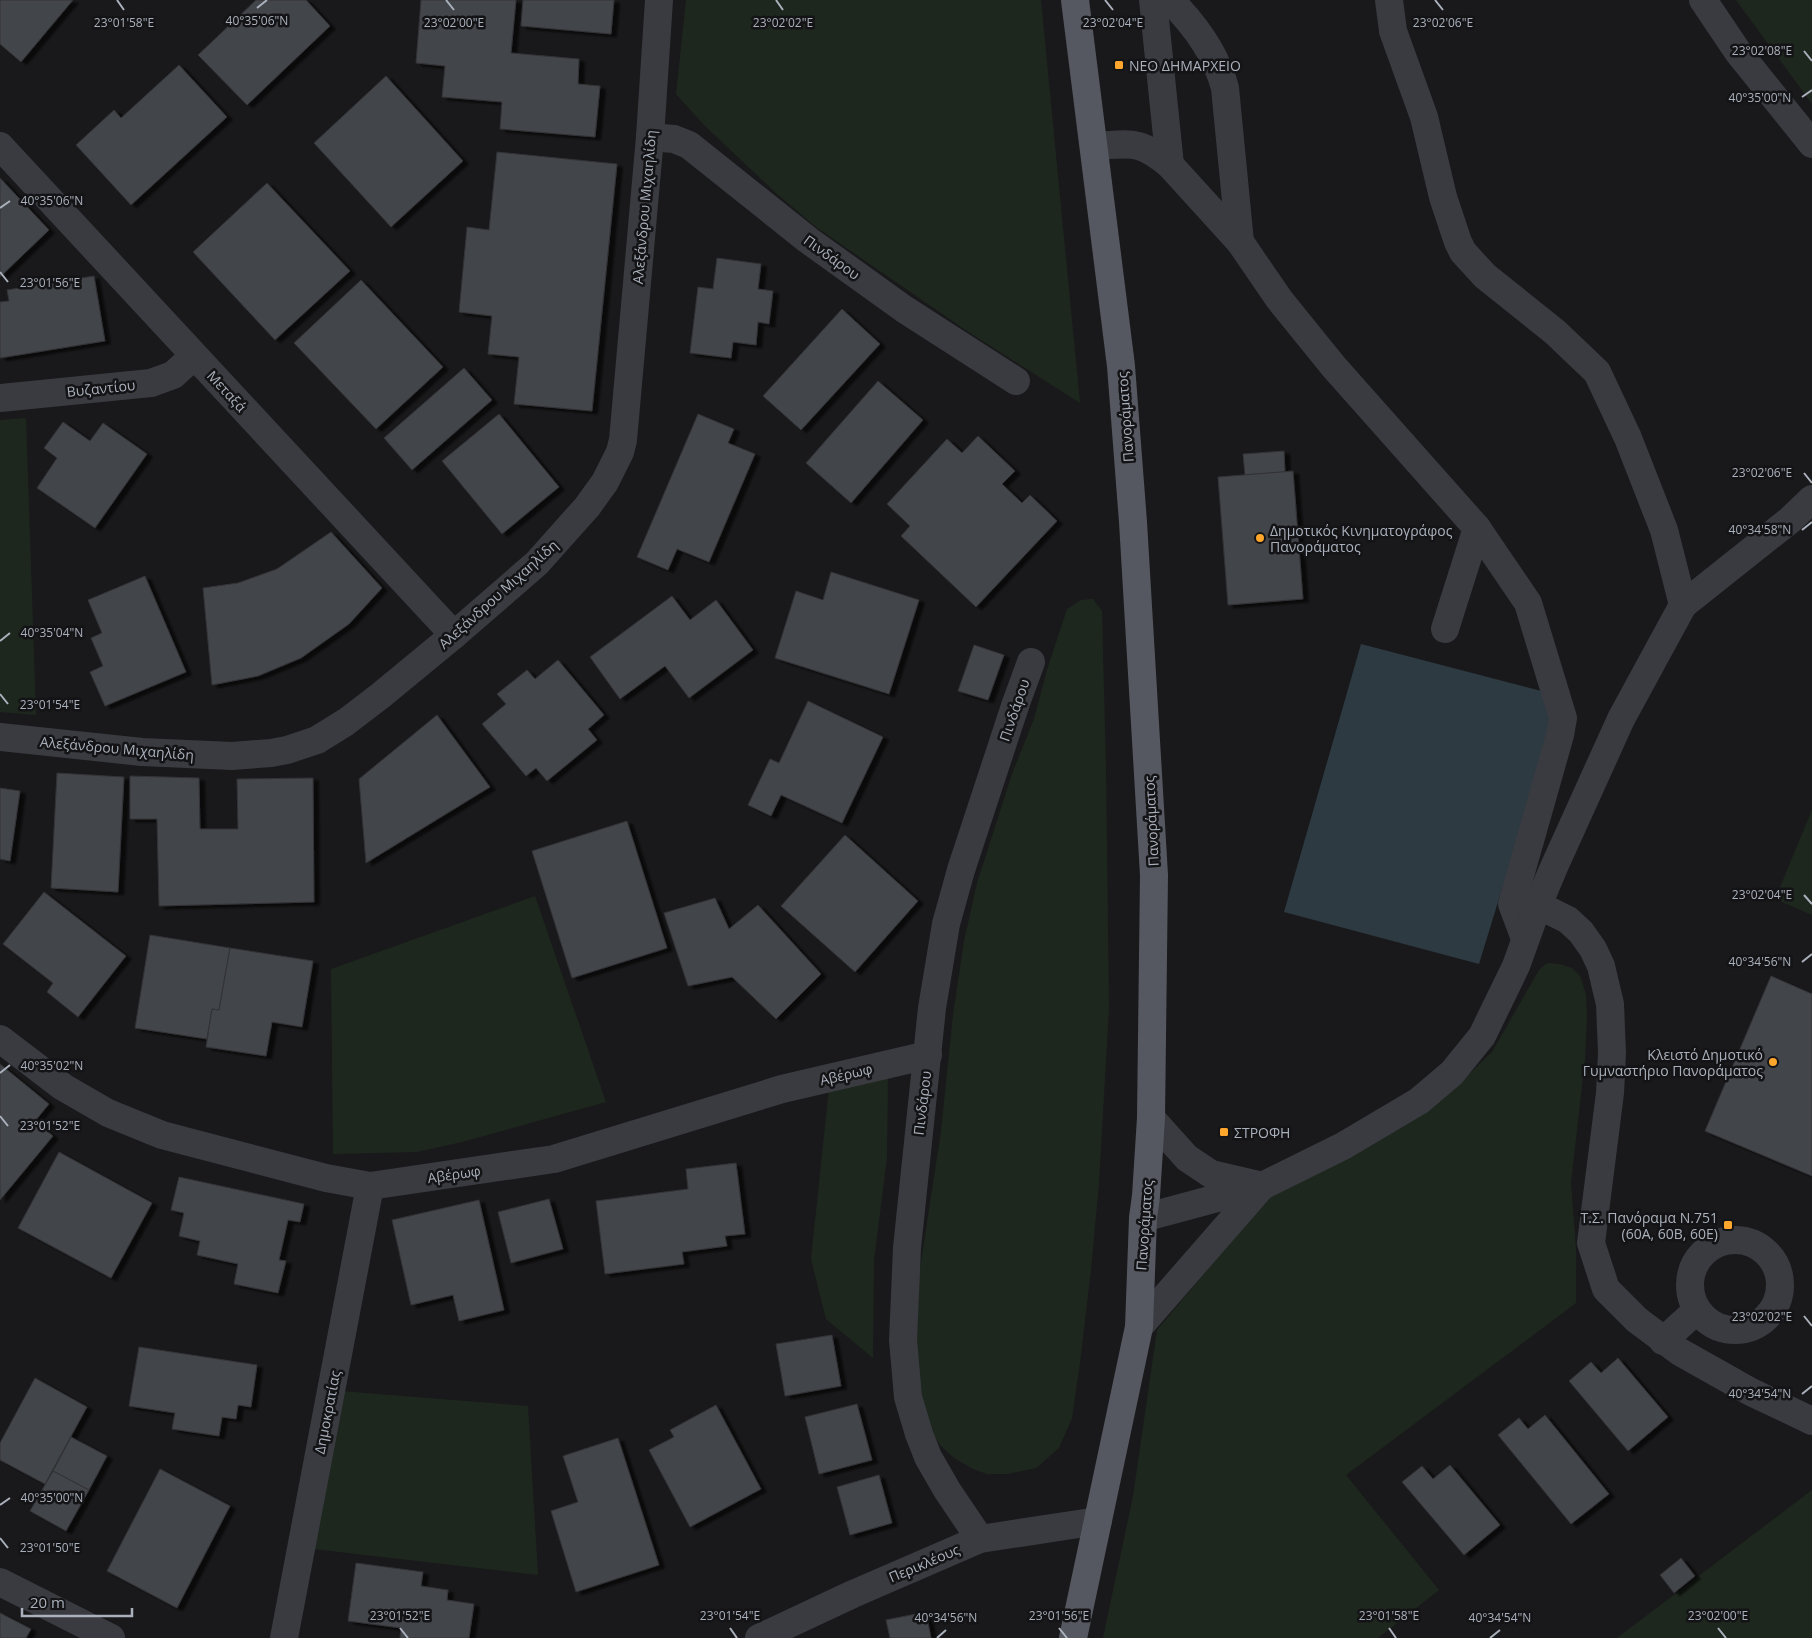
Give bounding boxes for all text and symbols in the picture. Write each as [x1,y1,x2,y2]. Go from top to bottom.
text: 40°35'06"N [226,12,288,29]
text: 23°01'58"E [94,14,154,31]
text: 23°02'00"E [424,14,484,31]
text: 23°02'02"E [753,14,813,31]
text: 23°02'04"E [1083,14,1143,31]
text: 23°02'06"E [1413,14,1473,31]
text: 23°02'08"E [1732,42,1792,59]
place label: ΝΕΟ ΔΗΜΑΡΧΕΙΟ [1129,56,1241,75]
marker: ΝΕΟ ΔΗΜΑΡΧΕΙΟ [1113,59,1125,71]
text: 40°35'00"N [1729,89,1791,106]
street label: Aλεξάνδρου Mιχαηλίδη [628,129,660,285]
text: 40°35'06"N [21,192,83,209]
street label: Πινδάρου [800,230,864,284]
text: 23°01'56"E [20,274,80,291]
street label: Μεταξά [203,366,251,416]
street label: Πανοράματος [1112,371,1138,463]
street label: Βυζαντίου [66,375,136,401]
text: 23°02'06"E [1732,464,1792,481]
place label: Δημοτικός Κινηματογράφος Πανοράματος [1270,521,1453,556]
text: 40°34'58"N [1729,521,1791,538]
marker: Δημοτικός Κινηματογράφος Πανοράματος [1254,532,1266,544]
street label: Aλεξάνδρου Mιχαηλίδη [434,535,562,653]
text: 40°35'04"N [21,624,83,641]
street label: Πινδάρου [994,676,1034,744]
text: 23°01'54"E [20,696,80,713]
street label: Aλεξάνδρου Mιχαηλίδη [39,732,195,764]
street label: Πανοράματος [1139,775,1163,867]
text: 23°02'04"E [1732,886,1792,903]
text: 40°34'56"N [1729,953,1791,970]
place label: Κλειστό Δημοτικό Γυμναστήριο Πανοράματος [1583,1045,1763,1080]
marker: Κλειστό Δημοτικό Γυμναστήριο Πανοράματος [1767,1056,1779,1068]
text: 40°35'02"N [21,1057,83,1074]
street label: Αβέρωφ [818,1059,874,1089]
street label: Πινδάρου [909,1070,935,1136]
text: 23°01'52"E [20,1117,80,1134]
place label: ΣΤΡΟΦΗ [1234,1123,1290,1142]
marker: ΣΤΡΟΦΗ [1218,1126,1230,1138]
street label: Αβέρωφ [426,1161,482,1187]
street label: Πανοράματος [1131,1179,1157,1271]
place label: Τ.Σ. Πανόραμα Ν.751 (60A, 60B, 60E) [1581,1208,1718,1243]
marker: Τ.Σ. Πανόραμα Ν.751 (60A, 60B, 60E) [1722,1219,1734,1231]
text: 23°02'02"E [1732,1308,1792,1325]
street label: Δημοκρατίας [310,1368,344,1455]
text: 40°34'54"N [1729,1385,1791,1402]
text: 40°35'00"N [21,1489,83,1506]
text: 23°01'50"E [20,1539,80,1556]
street label: Περικλέους [886,1539,963,1586]
scale bar [22,1586,132,1618]
text: 20 m [30,1592,65,1612]
text: 23°01'52"E [370,1607,430,1624]
text: 23°01'54"E [700,1607,760,1624]
text: 23°01'56"E [1029,1607,1089,1624]
text: 23°01'58"E [1359,1607,1419,1624]
text: 23°02'00"E [1688,1607,1748,1624]
text: 40°34'56"N [915,1609,977,1626]
text: 40°34'54"N [1469,1609,1531,1626]

